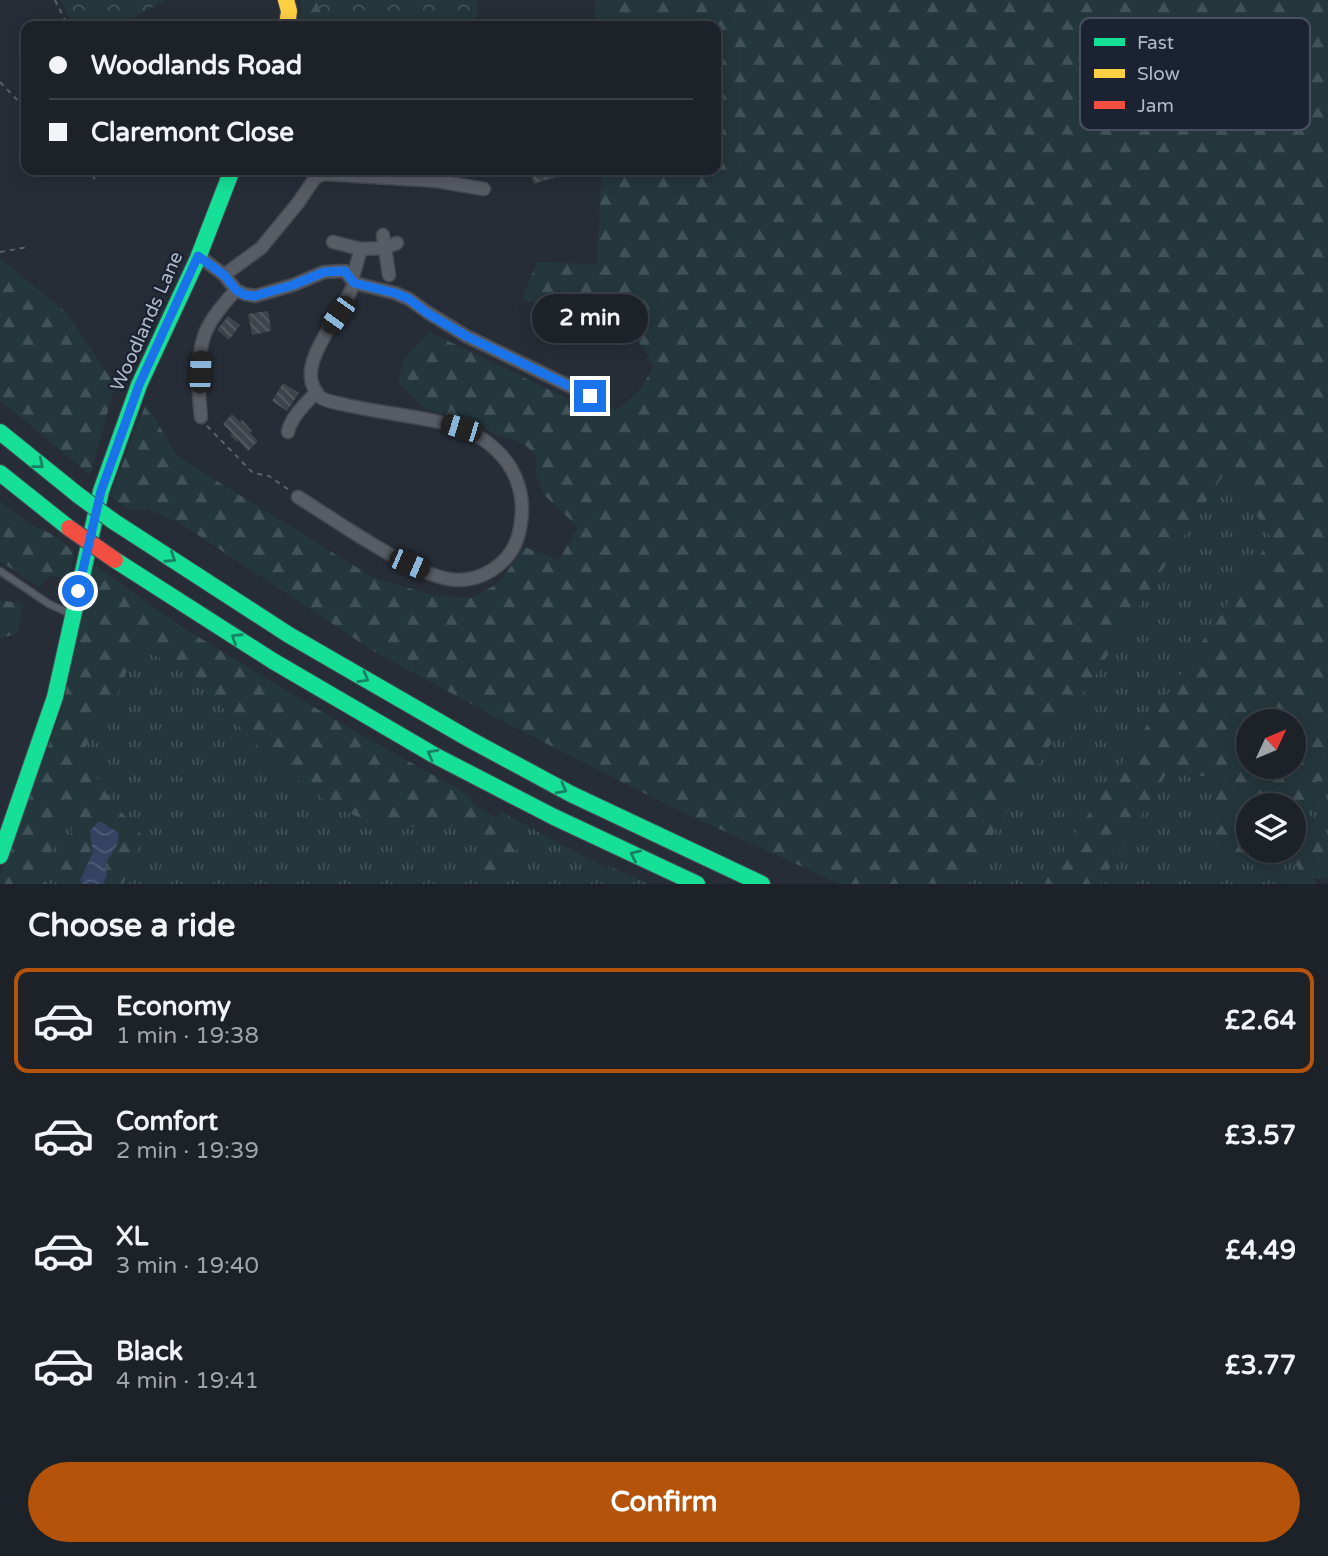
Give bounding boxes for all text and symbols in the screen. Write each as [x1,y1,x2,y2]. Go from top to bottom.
legend [1080,18,1310,130]
text: Fast [1137,32,1174,54]
text: Woodlands Road [91,50,302,81]
text: Slow [1137,63,1180,85]
text: Jam [1137,95,1174,117]
text: Claremont Close [91,117,294,148]
street label: Woodlands Lane [106,248,188,395]
car [318,292,359,338]
callout: 2 min [532,294,648,344]
text: 2 min [559,304,621,332]
car [189,351,212,393]
route end [574,380,606,412]
car [438,412,485,444]
one-way arrow [31,455,43,468]
car [386,546,433,582]
one-way arrow [163,550,176,563]
route start [62,575,94,607]
one-way arrow [231,633,244,646]
one-way arrow [356,670,369,683]
north arrow [1236,709,1306,779]
map controls [1236,709,1306,863]
one-way arrow [426,749,439,762]
one-way arrow [555,781,567,794]
button: layers [1236,793,1306,863]
one-way arrow [630,849,642,863]
text: Choose a ride [28,907,235,945]
icon: car [32,989,95,1052]
text: Economy [116,991,231,1022]
text: £2.64 [1225,1005,1296,1036]
text: 1 min · 19:38 [116,1022,259,1050]
icon: car [32,1104,95,1167]
text: Comfort [116,1106,218,1137]
text: £3.57 [1225,1120,1296,1151]
text: 2 min · 19:39 [116,1137,259,1165]
icon: car [32,1219,95,1282]
text: XL [116,1221,148,1252]
text: £4.49 [1225,1235,1296,1266]
text: 3 min · 19:40 [116,1252,259,1280]
icon: car [32,1334,95,1397]
text: Black [116,1336,183,1367]
text: £3.77 [1225,1350,1296,1381]
text: 4 min · 19:41 [116,1367,259,1395]
button: Confirm [28,1462,1300,1542]

